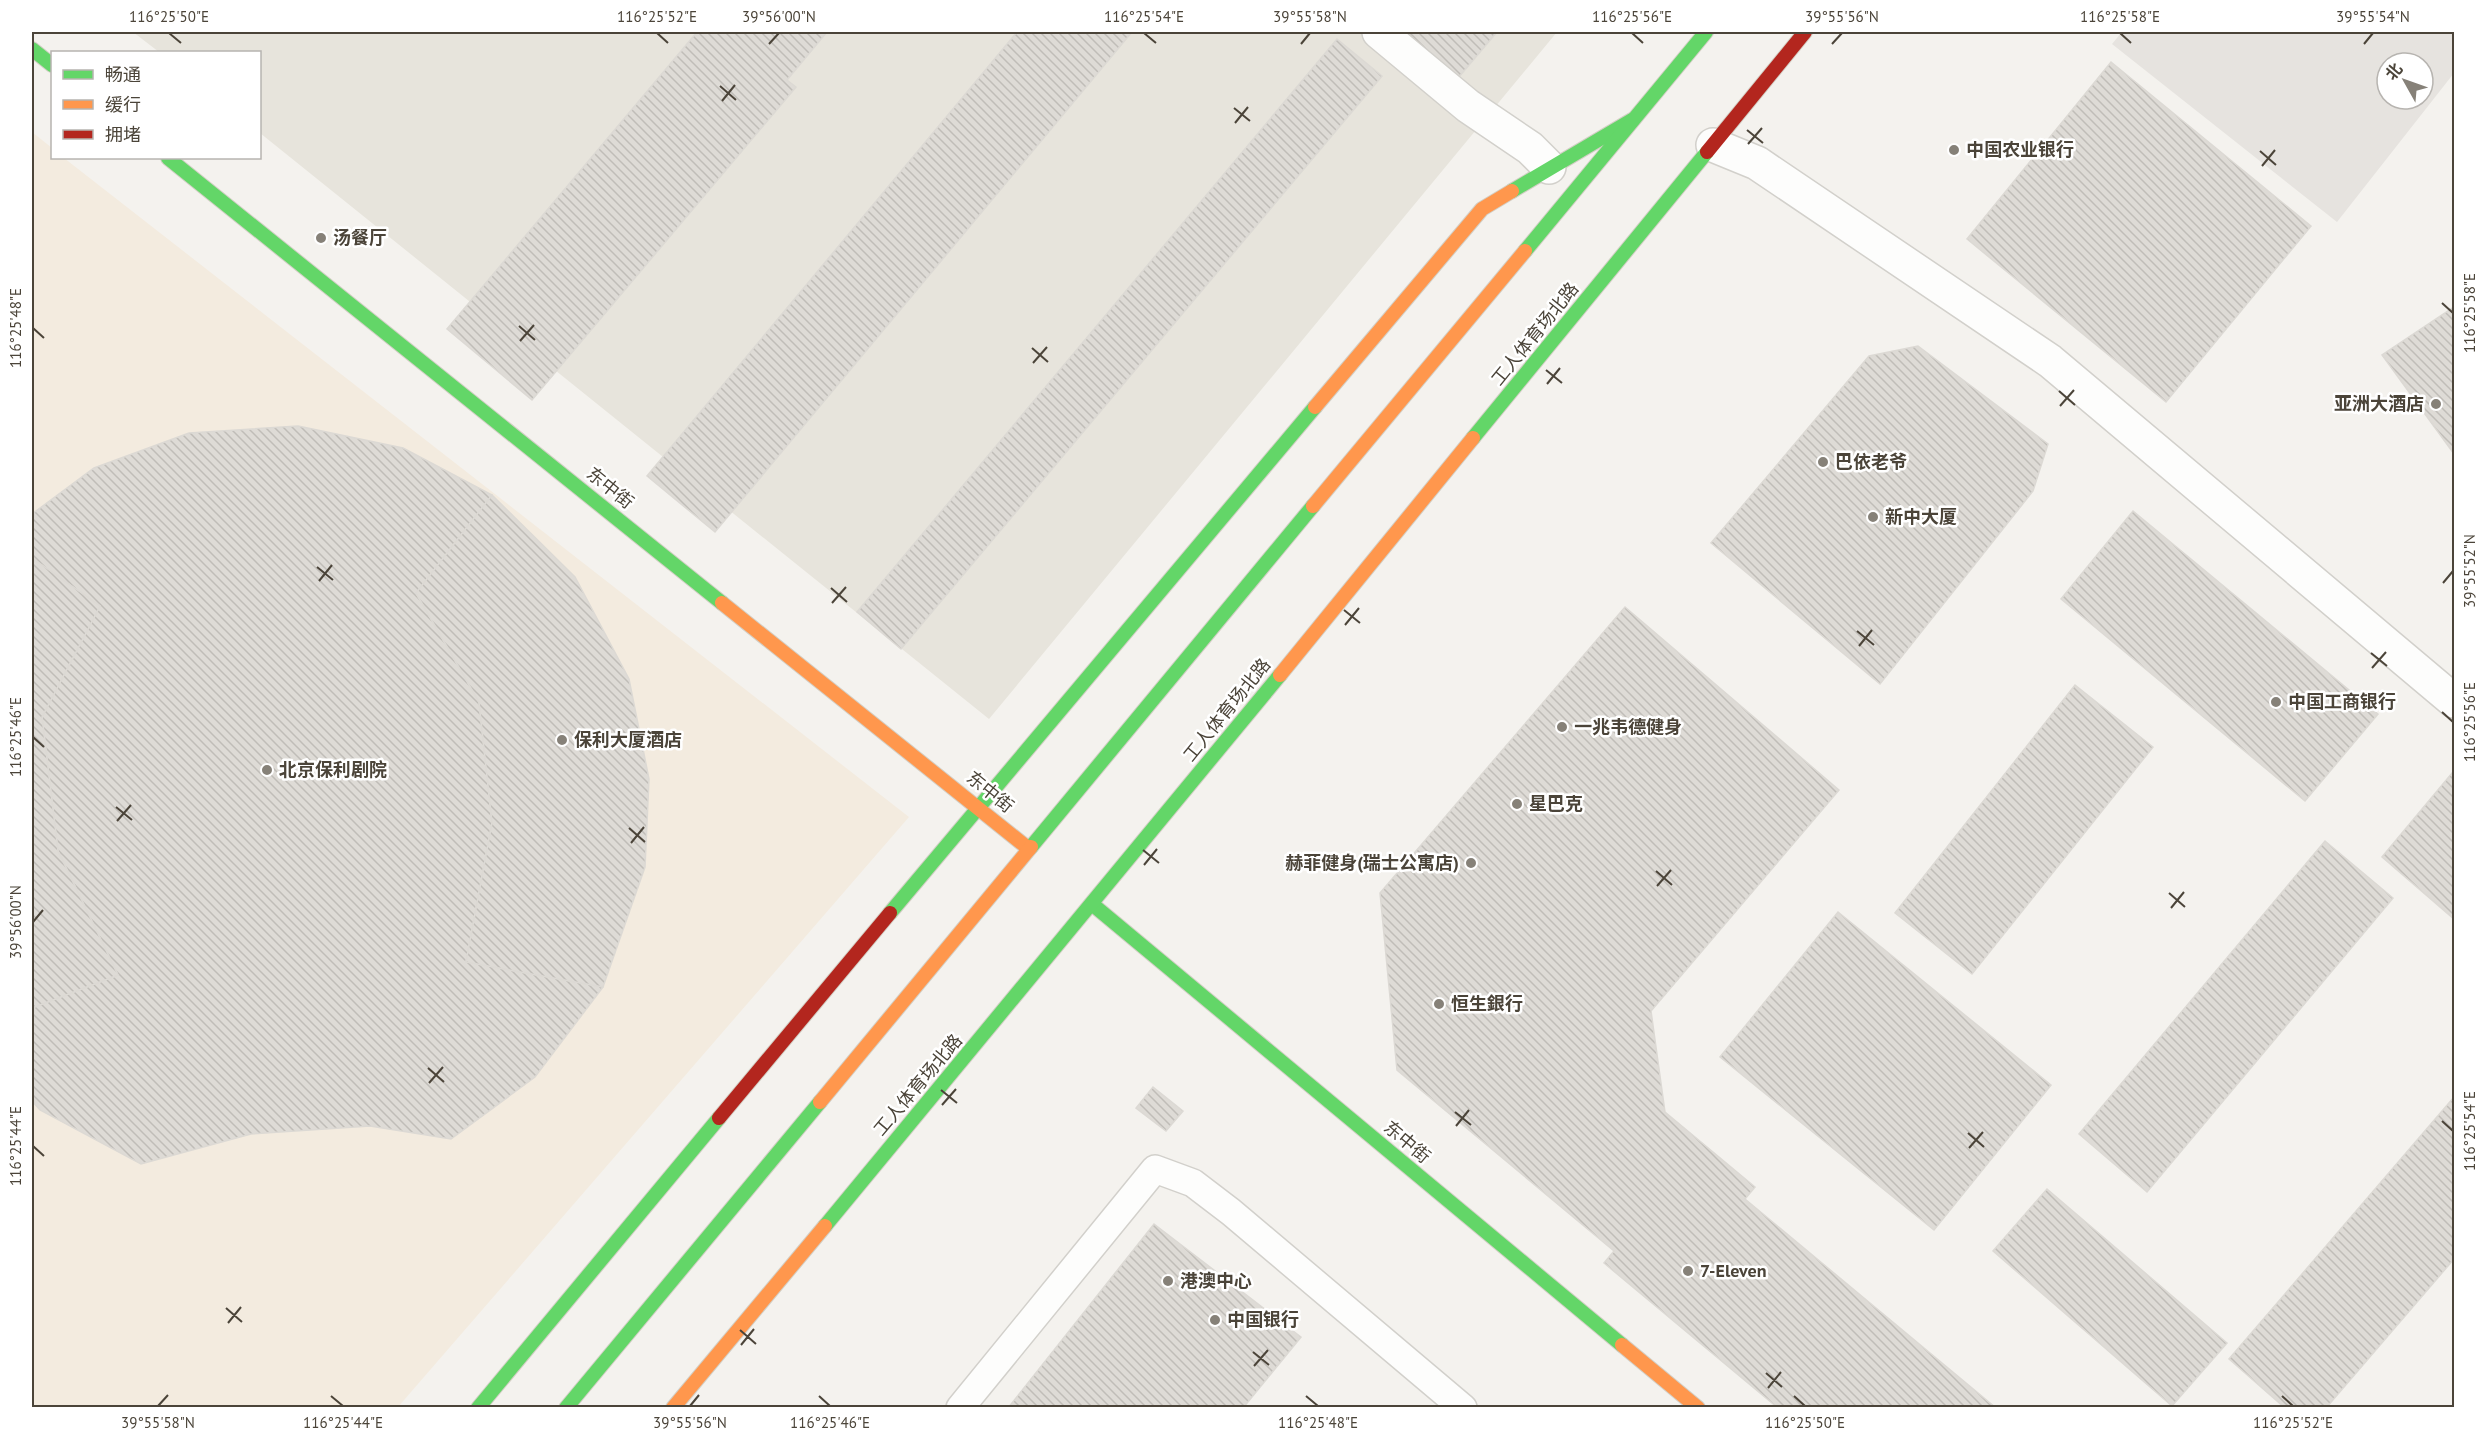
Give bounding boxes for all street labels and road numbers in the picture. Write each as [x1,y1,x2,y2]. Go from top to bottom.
street label: 工人体育场北路 [1486,277,1583,390]
street label: 东中街 [582,462,639,514]
street label: 工人体育场北路 [1178,653,1275,766]
street label: 东中街 [962,766,1019,818]
street label: 工人体育场北路 [868,1029,967,1140]
street label: 东中街 [1379,1115,1435,1168]

